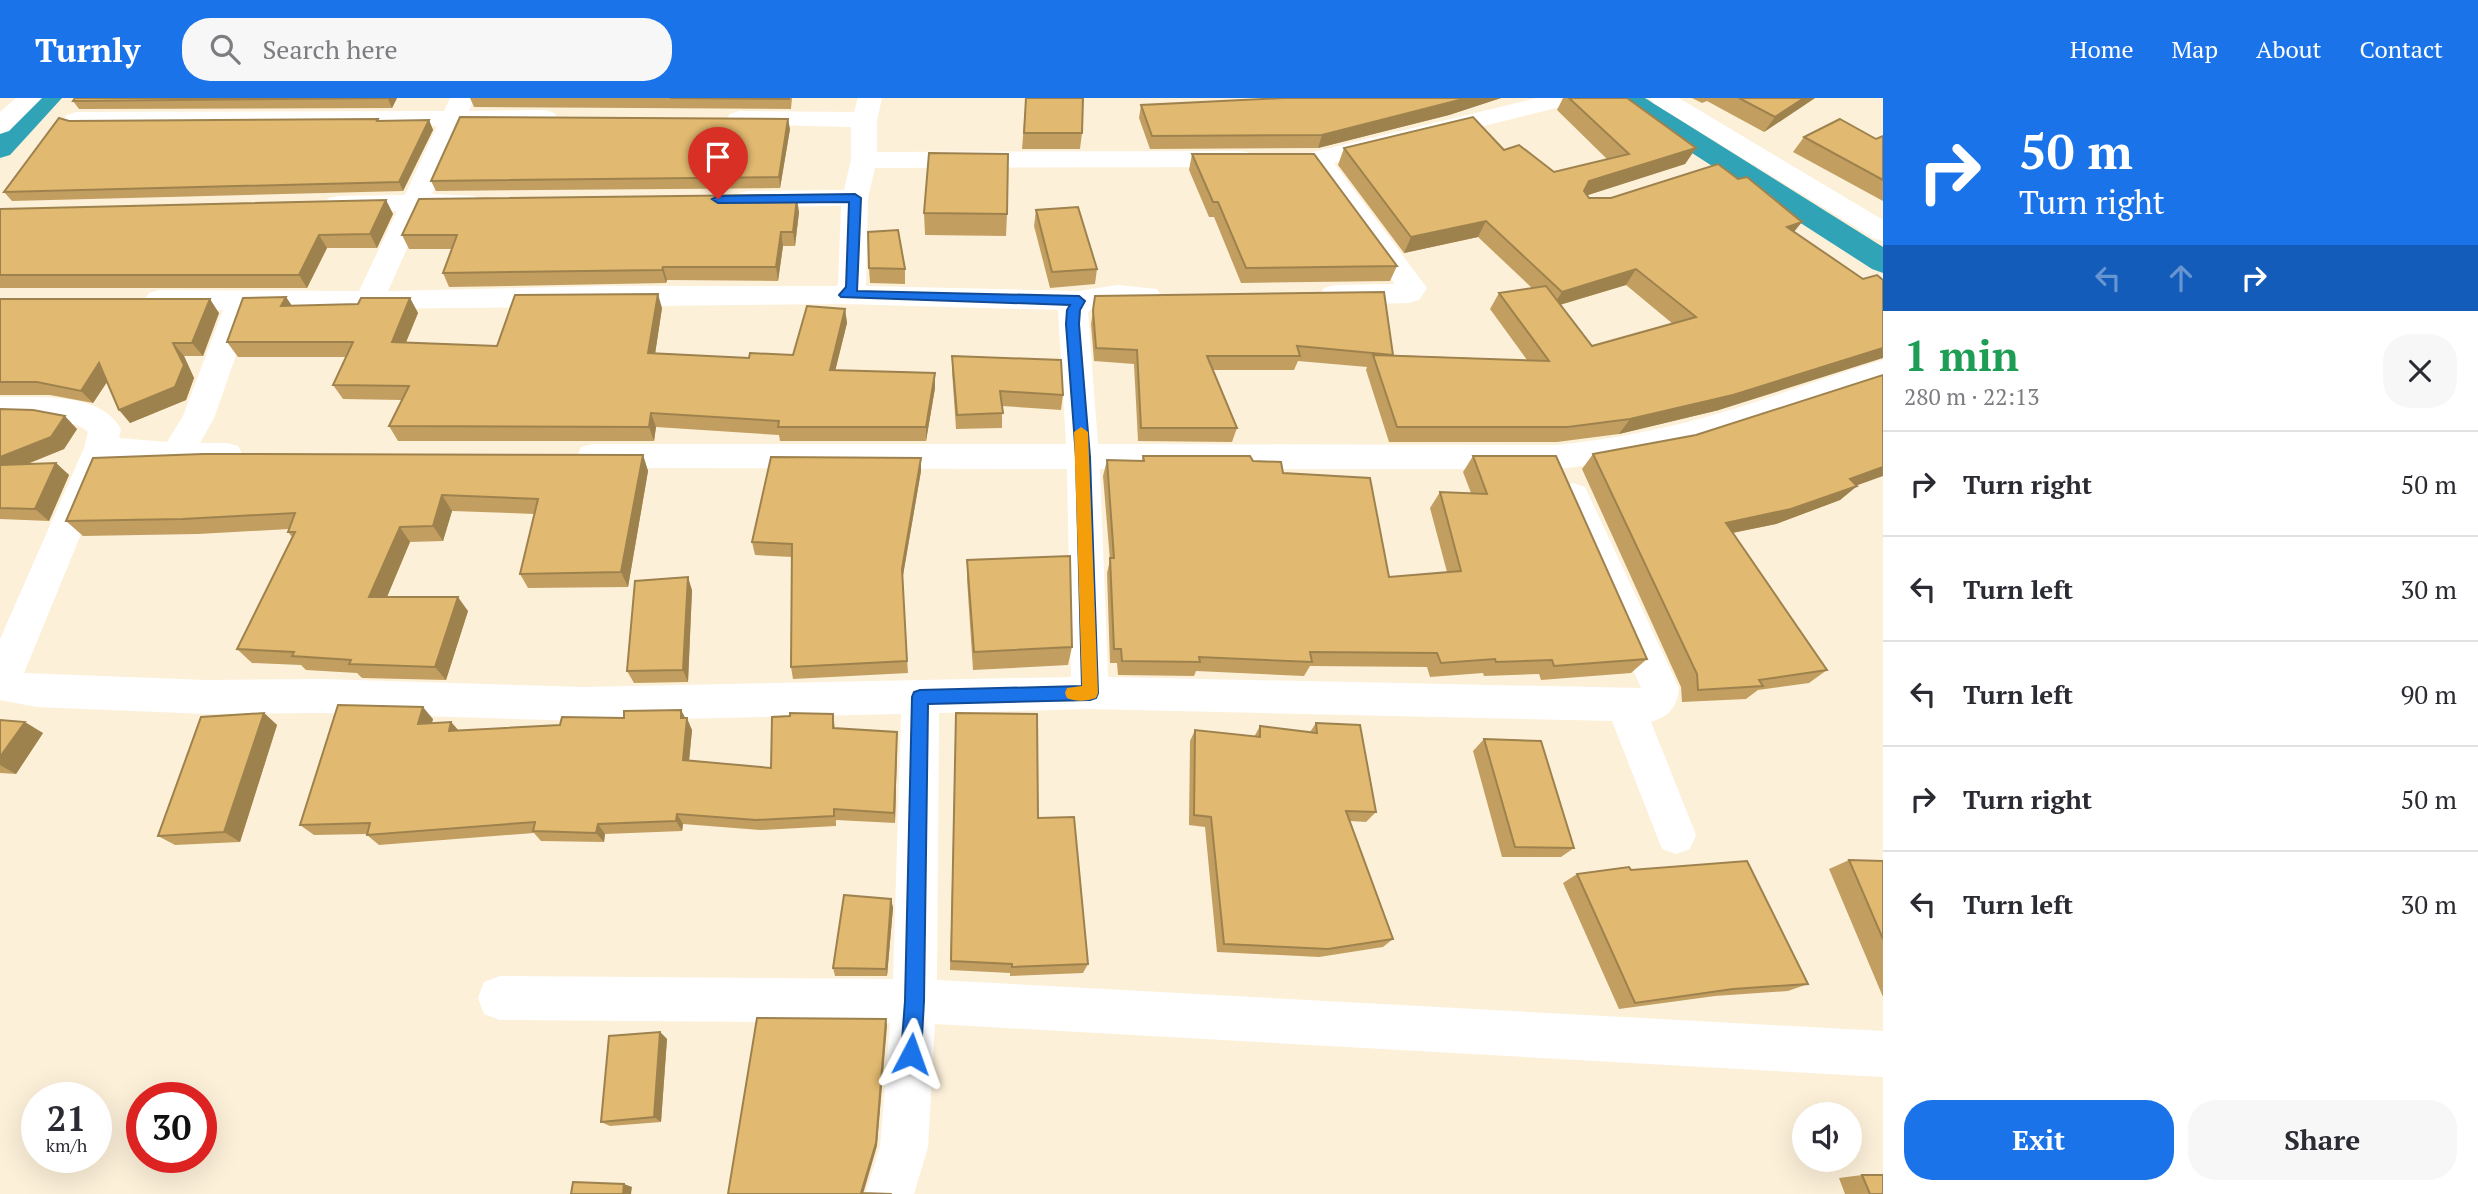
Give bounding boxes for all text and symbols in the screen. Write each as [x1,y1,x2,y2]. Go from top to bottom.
search box [182,18,672,81]
text: Turnly [35,28,140,71]
icon: search [206,30,244,68]
text: Search here [262,32,398,66]
text: Home [2070,33,2134,65]
text: Map [2172,33,2218,65]
text: About [2256,33,2322,65]
text: Contact [2360,33,2443,65]
text: 50 m [2019,118,2133,183]
icon: right [1904,126,1995,217]
pin [688,127,748,199]
icon: arrive [699,138,737,176]
text: Turn right [2019,181,2165,223]
icon: left [2089,259,2127,297]
icon: ahead [2162,259,2200,297]
icon: right [2235,259,2273,297]
text: 1 min [1904,327,2019,383]
button: close [2383,334,2457,408]
text: 280 m · 22:13 [1904,381,2039,412]
icon: right [1904,465,1942,503]
text: Turn right [1963,467,2092,501]
text: 50 m [2401,467,2457,501]
icon: left [1904,570,1942,608]
text: Turn left [1963,572,2073,606]
text: 30 m [2401,572,2457,606]
icon: left [1904,675,1942,713]
text: Turn left [1963,677,2073,711]
text: 90 m [2401,677,2457,711]
icon: right [1904,780,1942,818]
text: Turn right [1963,782,2092,816]
text: 50 m [2401,782,2457,816]
icon: left [1904,885,1942,923]
text: Turn left [1963,887,2073,921]
text: 30 m [2401,887,2457,921]
position arrow [874,1017,948,1091]
speed limit sign: 30 [126,1082,217,1173]
text: 21 [47,1095,86,1141]
button: Exit [1904,1100,2174,1180]
button: Share [2188,1100,2457,1180]
map controls [1792,1102,1862,1172]
button: sound [1792,1102,1862,1172]
text: km/h [46,1133,87,1157]

